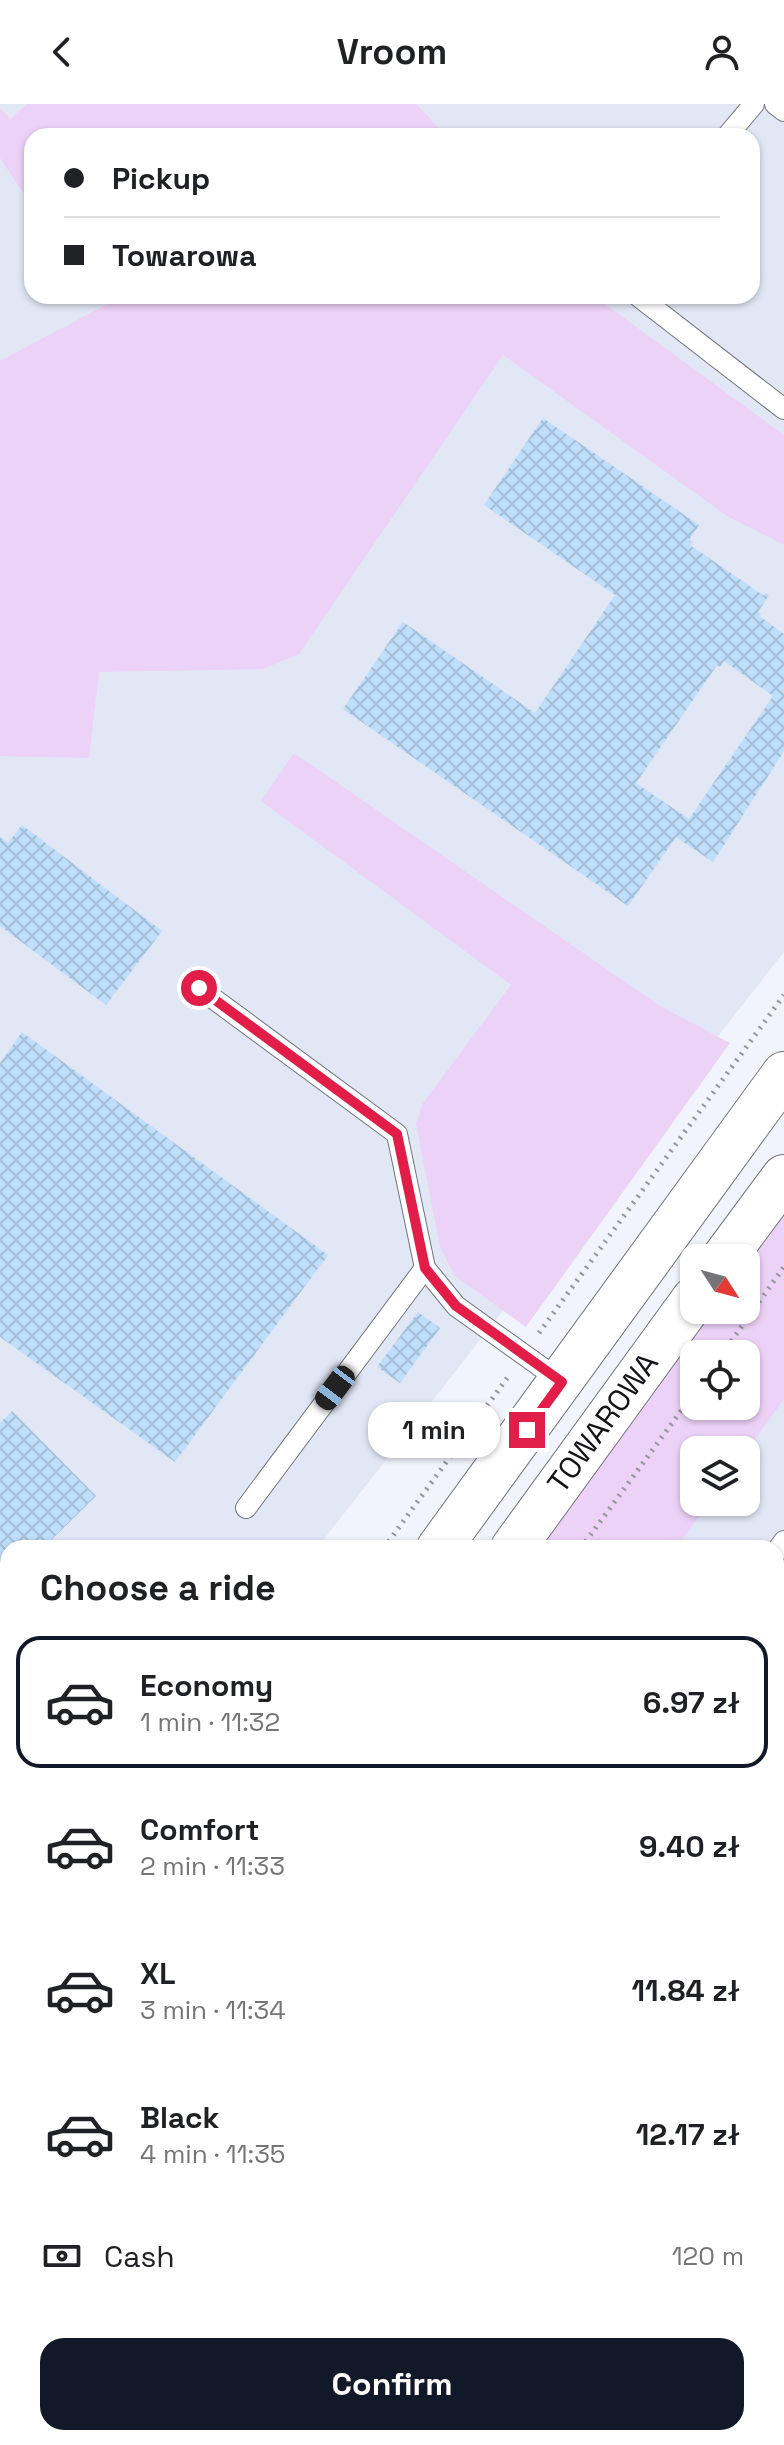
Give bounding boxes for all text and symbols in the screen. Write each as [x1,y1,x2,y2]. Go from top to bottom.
text: Vroom [337,29,447,75]
icon: back [40,30,84,74]
icon: person [700,30,744,74]
text: Pickup [112,159,210,198]
text: Towarowa [112,236,256,275]
route start [181,970,217,1006]
north arrow [680,1244,760,1324]
map controls [680,1244,760,1516]
button: locate [680,1340,760,1420]
street label: TOWAROWA [539,1345,667,1501]
car [311,1362,359,1414]
callout: 1 min [367,1402,499,1458]
route end [509,1412,545,1448]
text: 1 min [402,1413,466,1447]
button: layers [680,1436,760,1516]
text: Choose a ride [40,1565,276,1611]
icon: car [44,1666,116,1738]
text: Economy [140,1666,273,1705]
text: 6.97 zł [643,1683,740,1722]
text: 1 min · 11:32 [140,1705,280,1739]
icon: car [44,1810,116,1882]
text: Comfort [140,1810,259,1849]
text: 9.40 zł [639,1827,740,1866]
text: 2 min · 11:33 [140,1849,285,1883]
icon: car [44,1954,116,2026]
text: XL [140,1954,176,1993]
text: 11.84 zł [631,1971,740,2010]
text: 3 min · 11:34 [140,1993,286,2027]
icon: car [44,2098,116,2170]
text: Black [140,2098,219,2137]
text: 12.17 zł [636,2115,740,2154]
text: 4 min · 11:35 [140,2137,285,2171]
icon: cash [40,2234,84,2278]
text: Cash [104,2237,175,2276]
text: 120 m [672,2239,744,2273]
button: Confirm [40,2338,744,2430]

